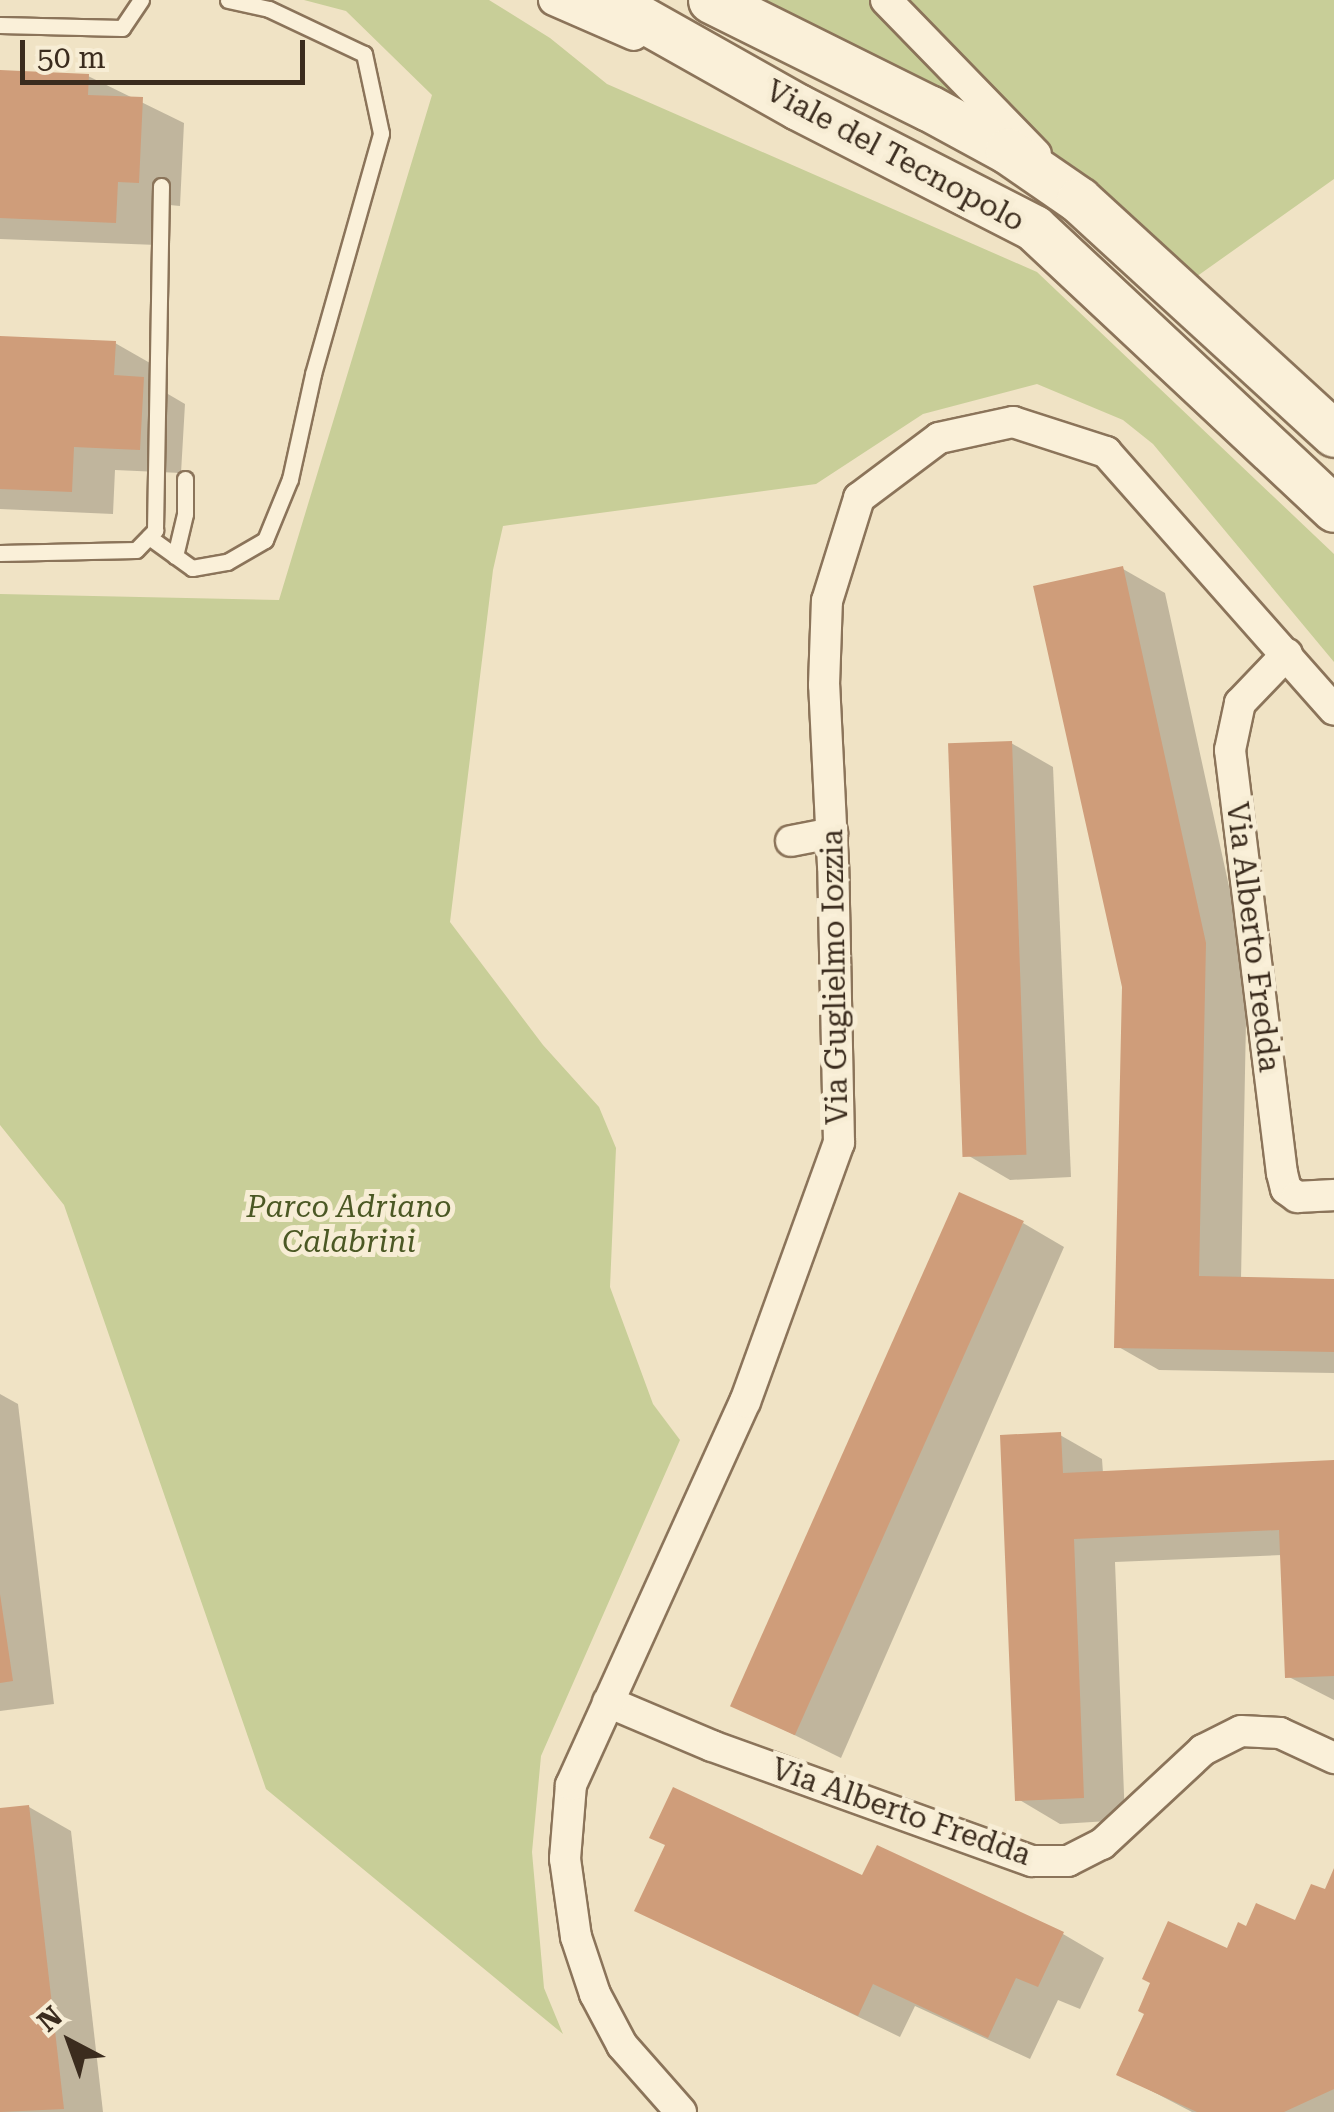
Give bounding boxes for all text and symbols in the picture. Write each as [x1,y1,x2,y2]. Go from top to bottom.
scale bar [25,20,310,82]
text: 50 m [37,40,106,75]
street label: Viale del Tecnopolo [760,73,1030,239]
street label: Via Alberto Fredda [1219,800,1287,1074]
street label: Via Guglielmo Iozzia [814,829,856,1125]
park label: Parco Adriano Calabrini [247,1189,451,1260]
street label: Via Alberto Fredda [767,1751,1035,1873]
north arrow [20,1992,120,2092]
text: N [31,1999,69,2039]

